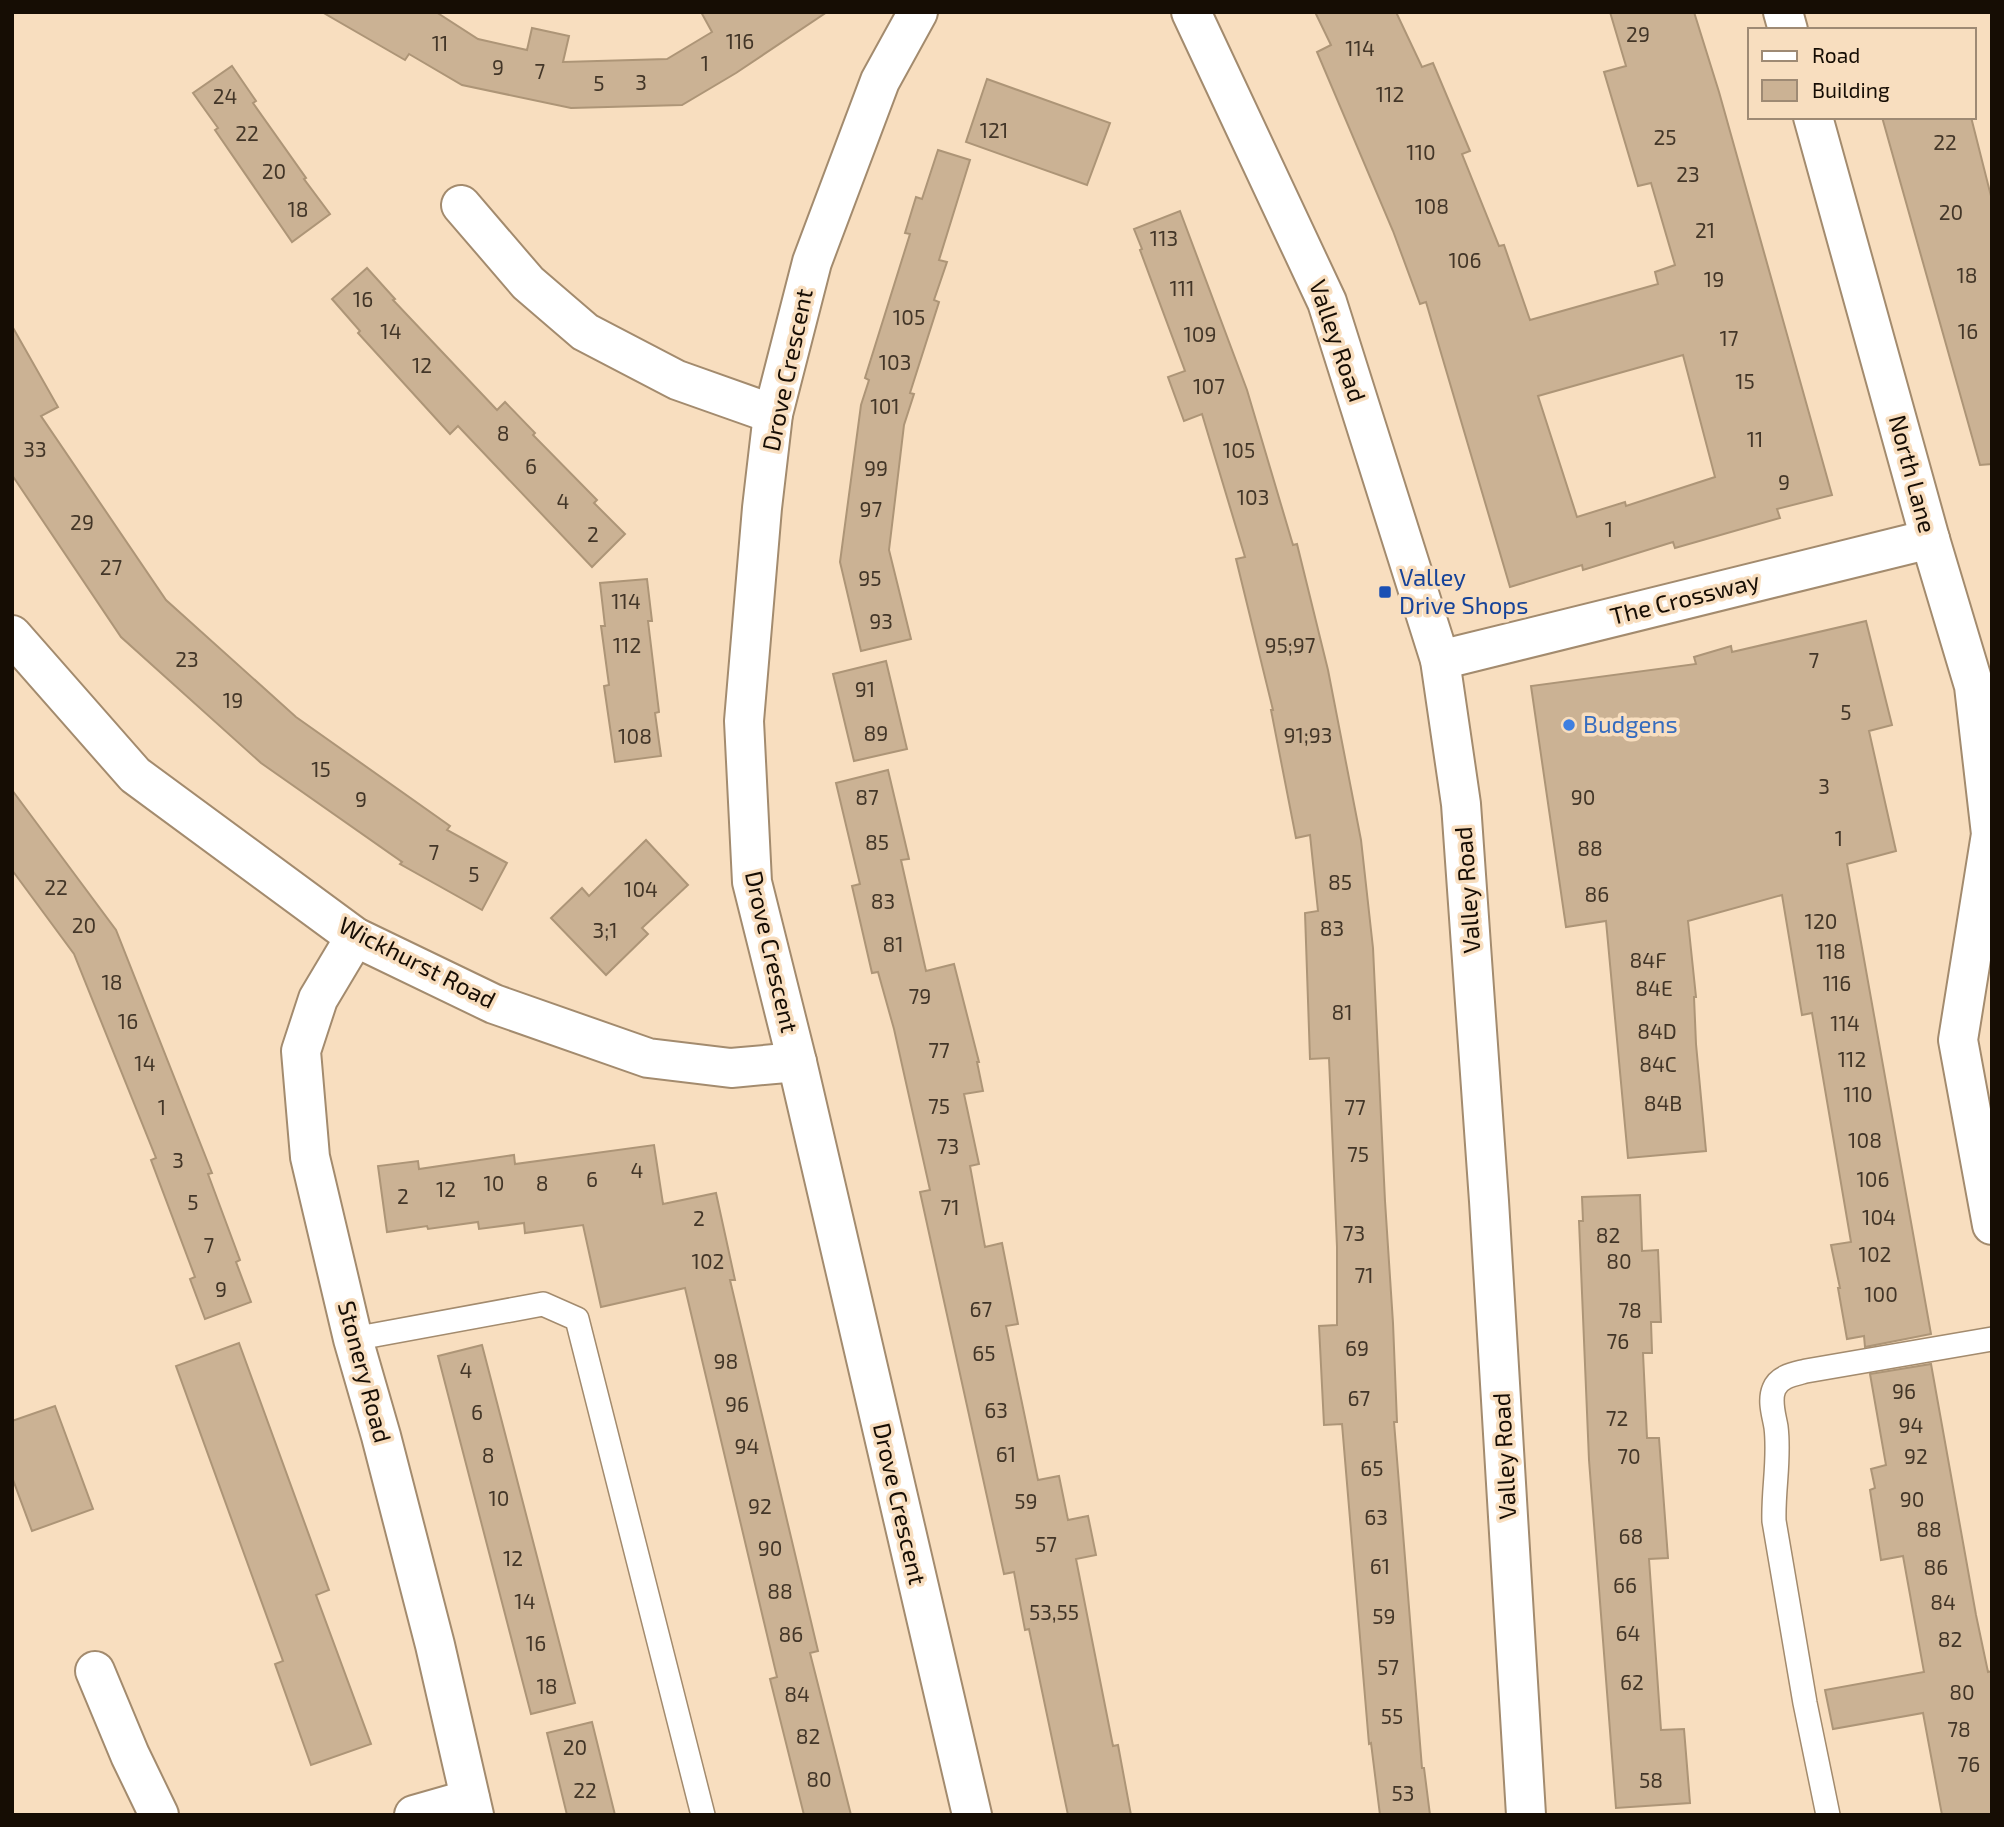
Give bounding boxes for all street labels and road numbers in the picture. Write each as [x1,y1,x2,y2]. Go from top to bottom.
street label: Valley Road [1304,276,1373,405]
street label: Drove Crescent [755,286,818,453]
street label: North Lane [1884,411,1943,536]
street label: The Crossway [1607,565,1763,630]
street label: Valley Road [1448,826,1485,954]
street label: Drove Crescent [740,868,805,1035]
street label: Wickhurst Road [335,910,501,1014]
street label: Stonery Road [333,1298,398,1446]
street label: Valley Road [1486,1392,1521,1520]
street label: Drove Crescent [868,1420,933,1587]

